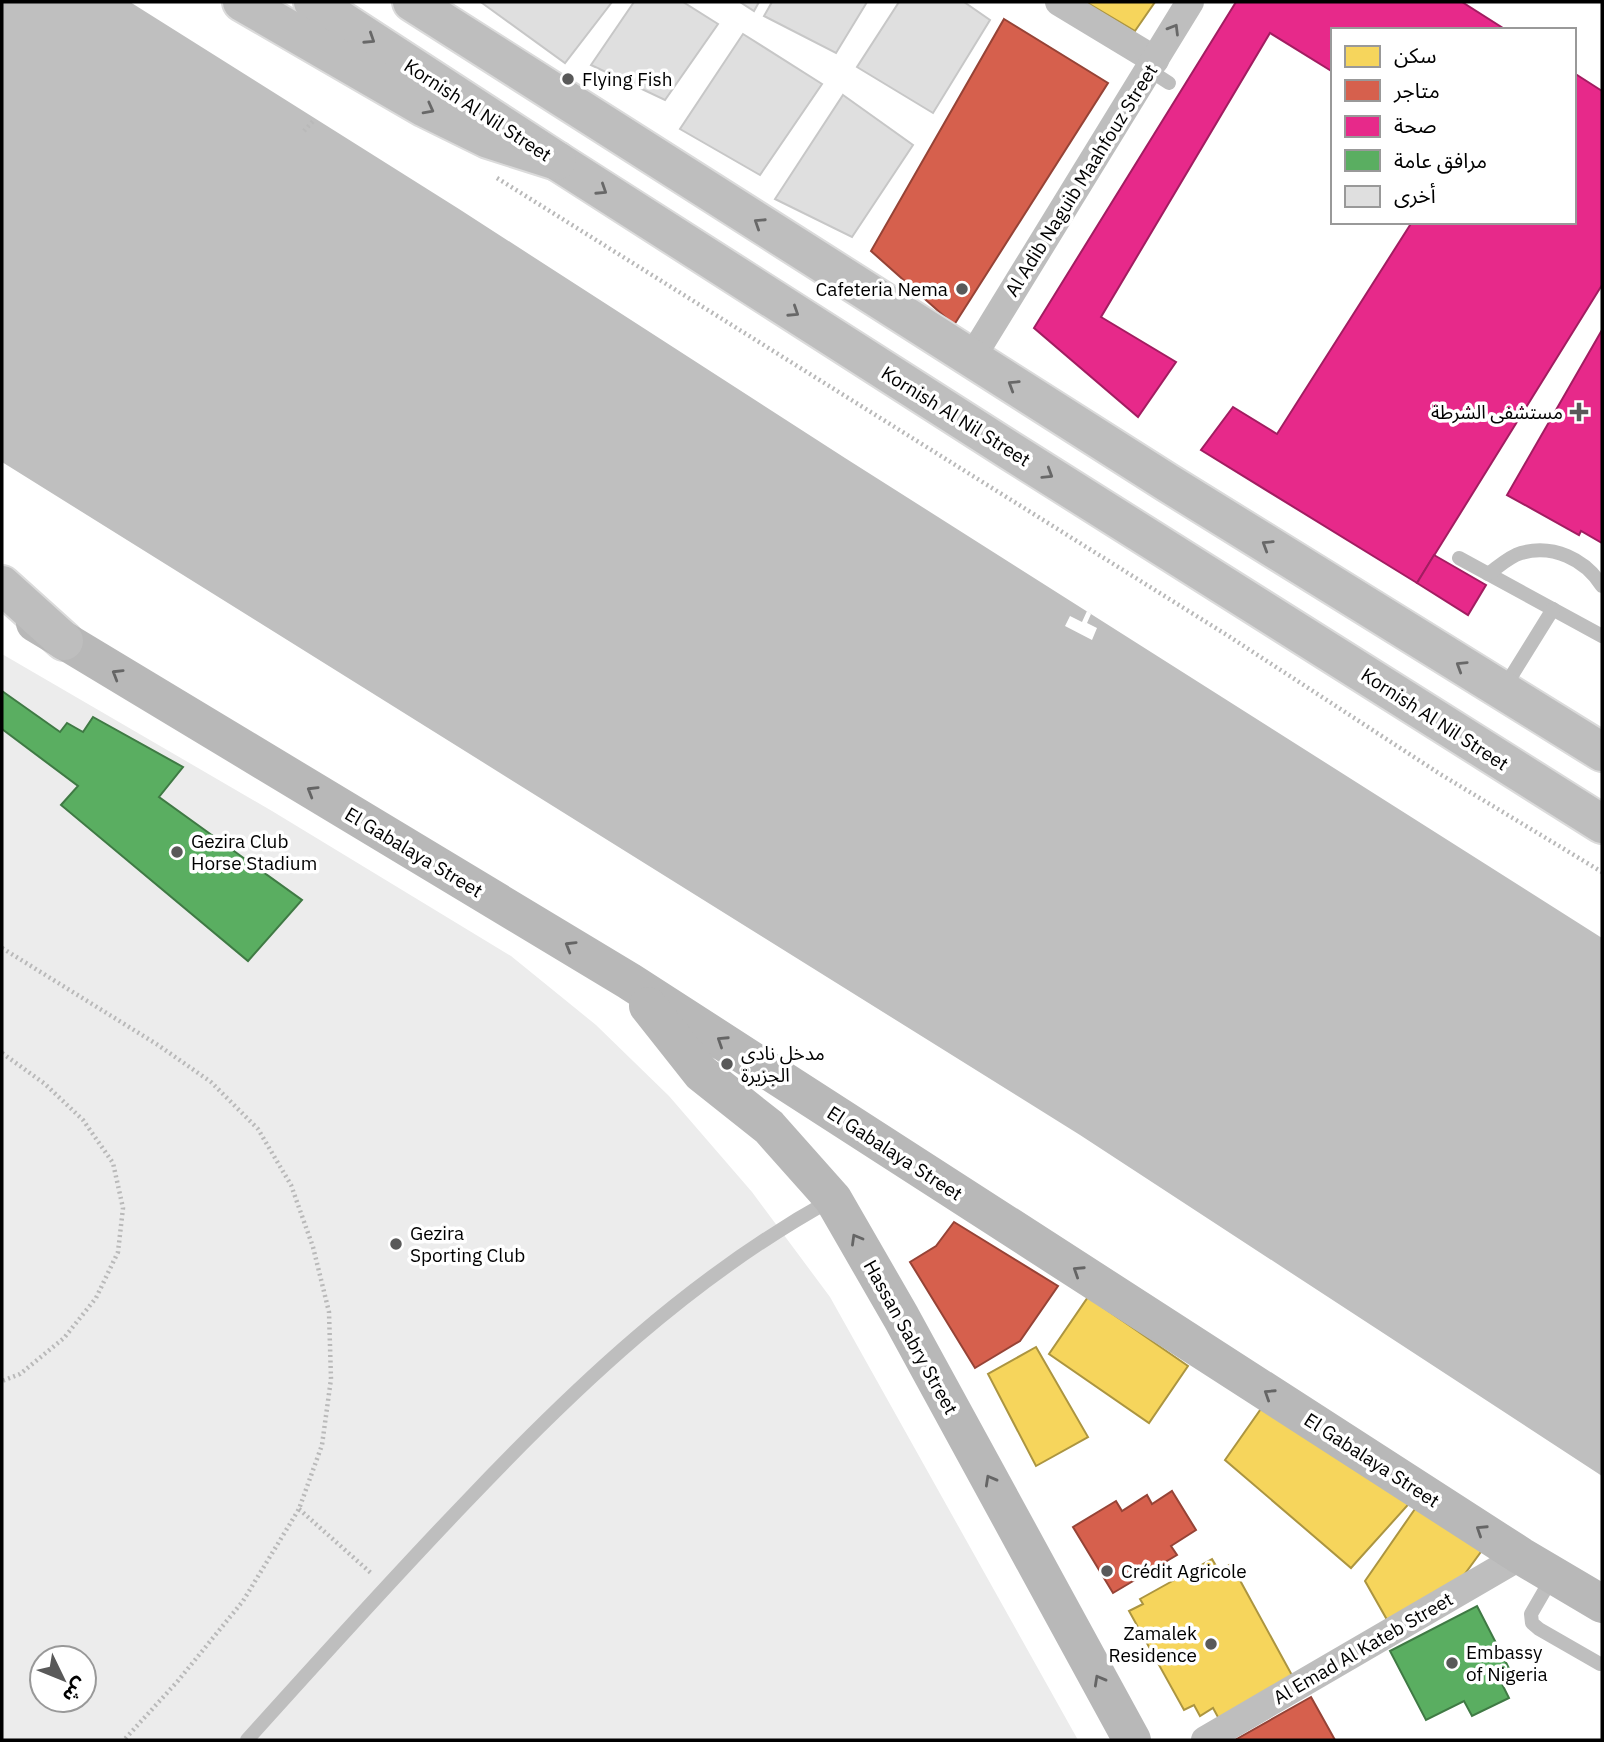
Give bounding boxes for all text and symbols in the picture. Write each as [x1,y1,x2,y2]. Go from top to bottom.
one-way arrow [1165,24,1178,37]
legend [1331,28,1576,224]
one-way arrow [362,31,375,43]
text: سكن [1394,41,1436,69]
street label: Kornish Al Nil Street [400,53,556,167]
street label: Al Adib Naguib Maahfouz Street [999,59,1163,301]
place label: Flying Fish [582,67,673,91]
marker: Flying Fish [560,71,576,87]
text: متاجر [1393,76,1440,104]
one-way arrow [422,101,434,115]
text: صحة [1394,111,1437,139]
text: مرافق عامة [1394,146,1487,174]
one-way arrow [594,181,607,194]
text: أخرى [1394,181,1436,209]
one-way arrow [753,219,766,232]
place label: Cafeteria Nema [816,277,948,301]
marker: Cafeteria Nema [954,281,970,297]
one-way arrow [786,304,799,317]
street label: Kornish Al Nil Street [877,361,1035,471]
one-way arrow [1007,380,1020,393]
place label: مستشفى الشرطة [1431,400,1563,424]
marker: مستشفى الشرطة [1569,402,1589,422]
one-way arrow [1040,465,1053,478]
one-way arrow [1262,541,1275,554]
one-way arrow [1455,661,1468,674]
street label: Kornish Al Nil Street [1357,662,1513,776]
one-way arrow [111,669,124,682]
one-way arrow [306,786,319,799]
street label: El Gabalaya Street [341,801,487,903]
place label: Gezira Club Horse Stadium [191,829,317,875]
marker: Gezira Club Horse Stadium [169,844,185,860]
one-way arrow [564,941,577,954]
one-way arrow [717,1037,730,1049]
place label: مدخل نادى الجزيرة [741,1041,825,1087]
marker: مدخل نادى الجزيرة [719,1056,735,1072]
street label: El Gabalaya Street [823,1100,967,1206]
place label: Gezira Sporting Club [410,1221,525,1267]
one-way arrow [851,1233,864,1246]
marker: Gezira Sporting Club [388,1236,404,1252]
street label: Hassan Sabry Street [859,1256,963,1418]
one-way arrow [1073,1266,1086,1279]
one-way arrow [1264,1389,1277,1402]
street label: El Gabalaya Street [1300,1407,1444,1513]
one-way arrow [985,1475,998,1488]
one-way arrow [1476,1526,1489,1539]
place label: Crédit Agricole [1121,1559,1247,1583]
marker: Crédit Agricole [1099,1563,1115,1579]
street label: Al Emad Al Kateb Street [1269,1587,1457,1709]
place label: Zamalek Residence [1109,1621,1197,1667]
marker: Zamalek Residence [1203,1636,1219,1652]
place label: Embassy of Nigeria [1466,1640,1548,1686]
north arrow [28,1644,98,1714]
marker: Embassy of Nigeria [1444,1655,1460,1671]
text: ش [58,1673,93,1708]
one-way arrow [1094,1675,1107,1688]

